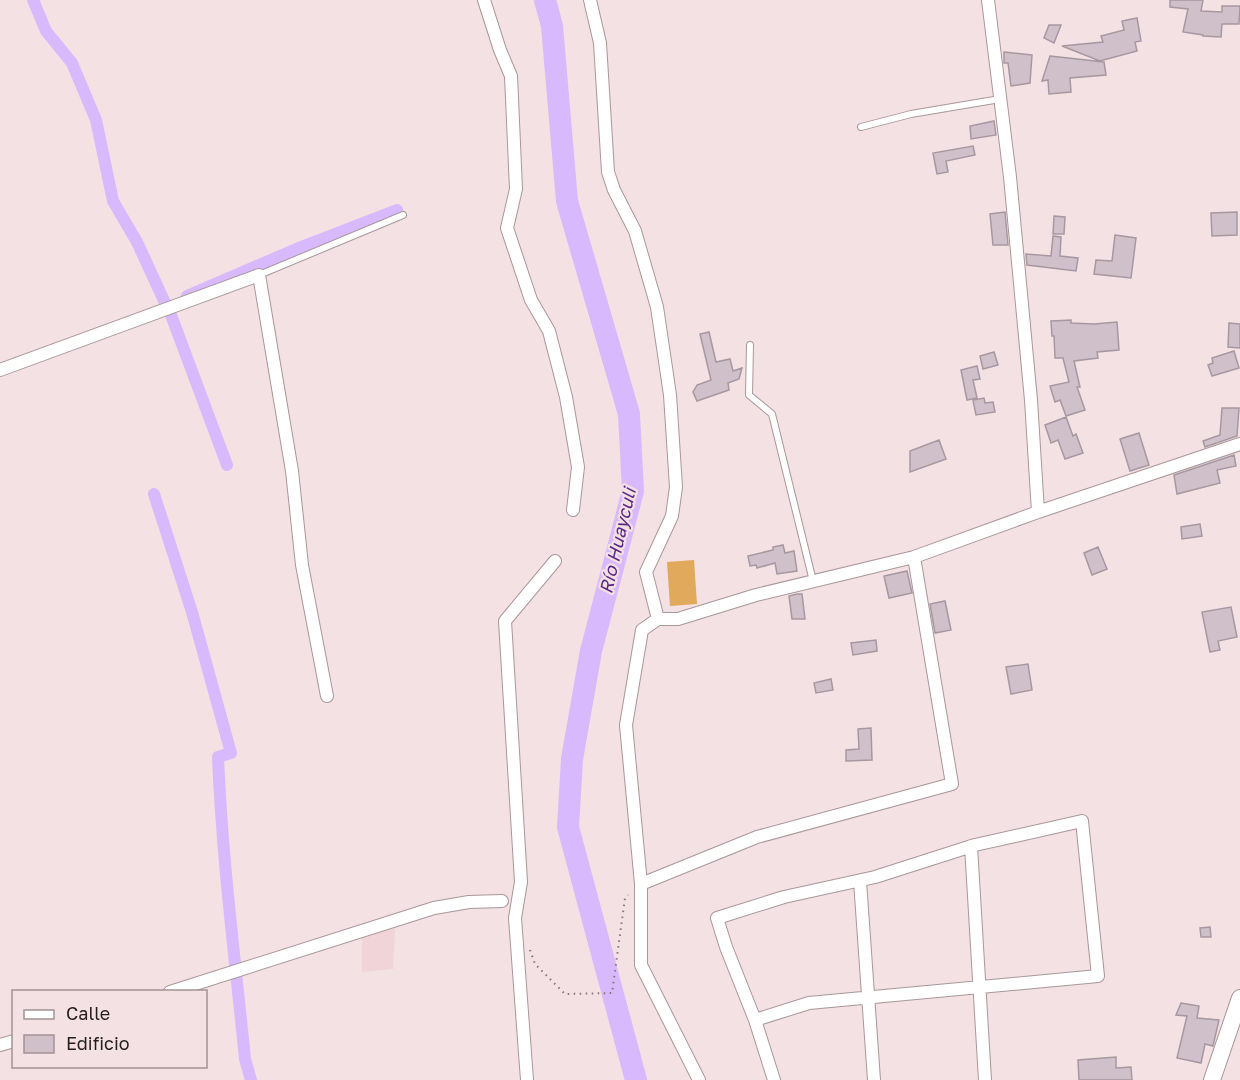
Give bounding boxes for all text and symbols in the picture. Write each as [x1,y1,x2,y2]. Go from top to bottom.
water label: Río Huayculi [594,484,640,596]
legend [12,990,207,1068]
text: Calle [66,1002,110,1024]
text: Edificio [66,1032,130,1054]

